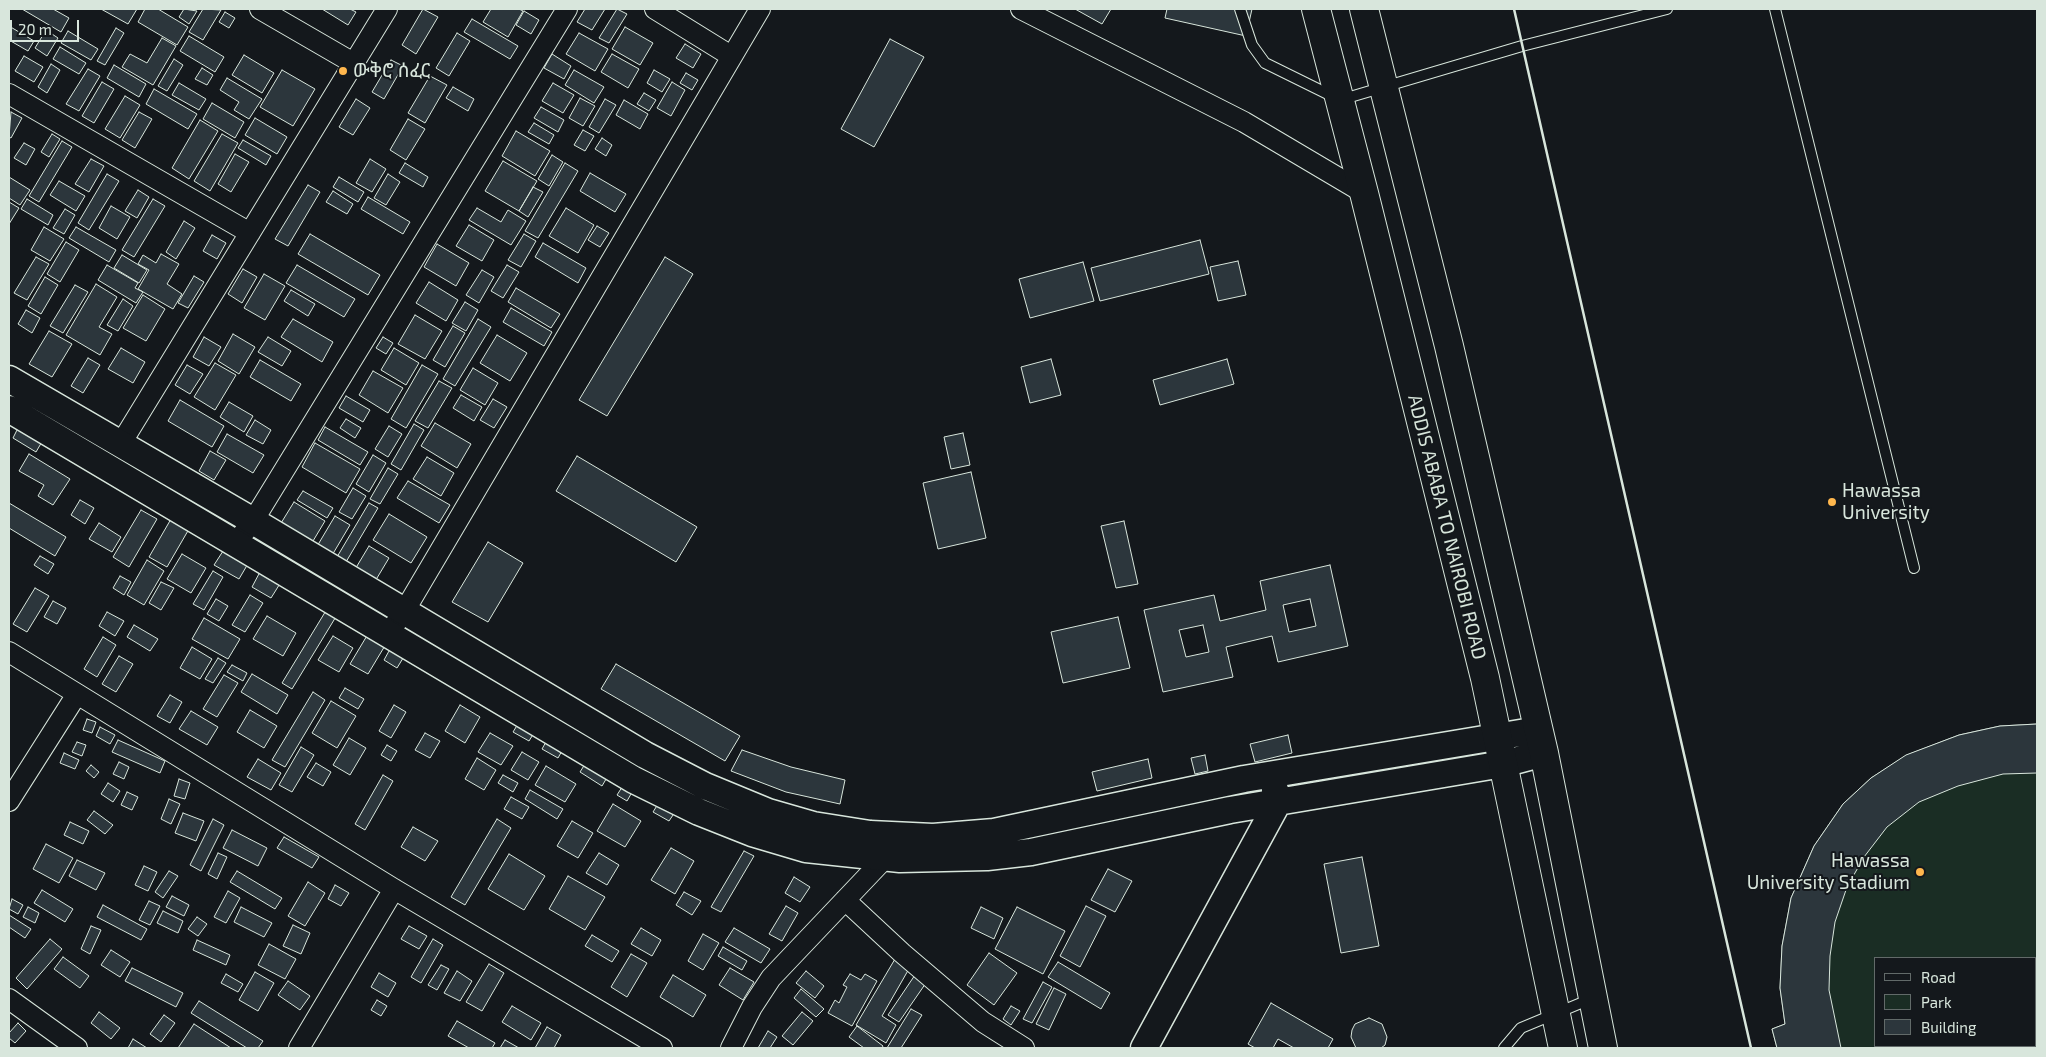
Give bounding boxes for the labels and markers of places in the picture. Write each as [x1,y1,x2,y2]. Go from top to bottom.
place label: ውቅሮ ሰፈር [353,60,430,82]
marker: ውቅሮ ሰፈር [337,65,349,77]
place label: Hawassa University [1842,480,1930,524]
marker: Hawassa University [1826,496,1838,508]
place label: Hawassa University Stadium [1747,850,1910,894]
marker: Hawassa University Stadium [1914,866,1926,878]

